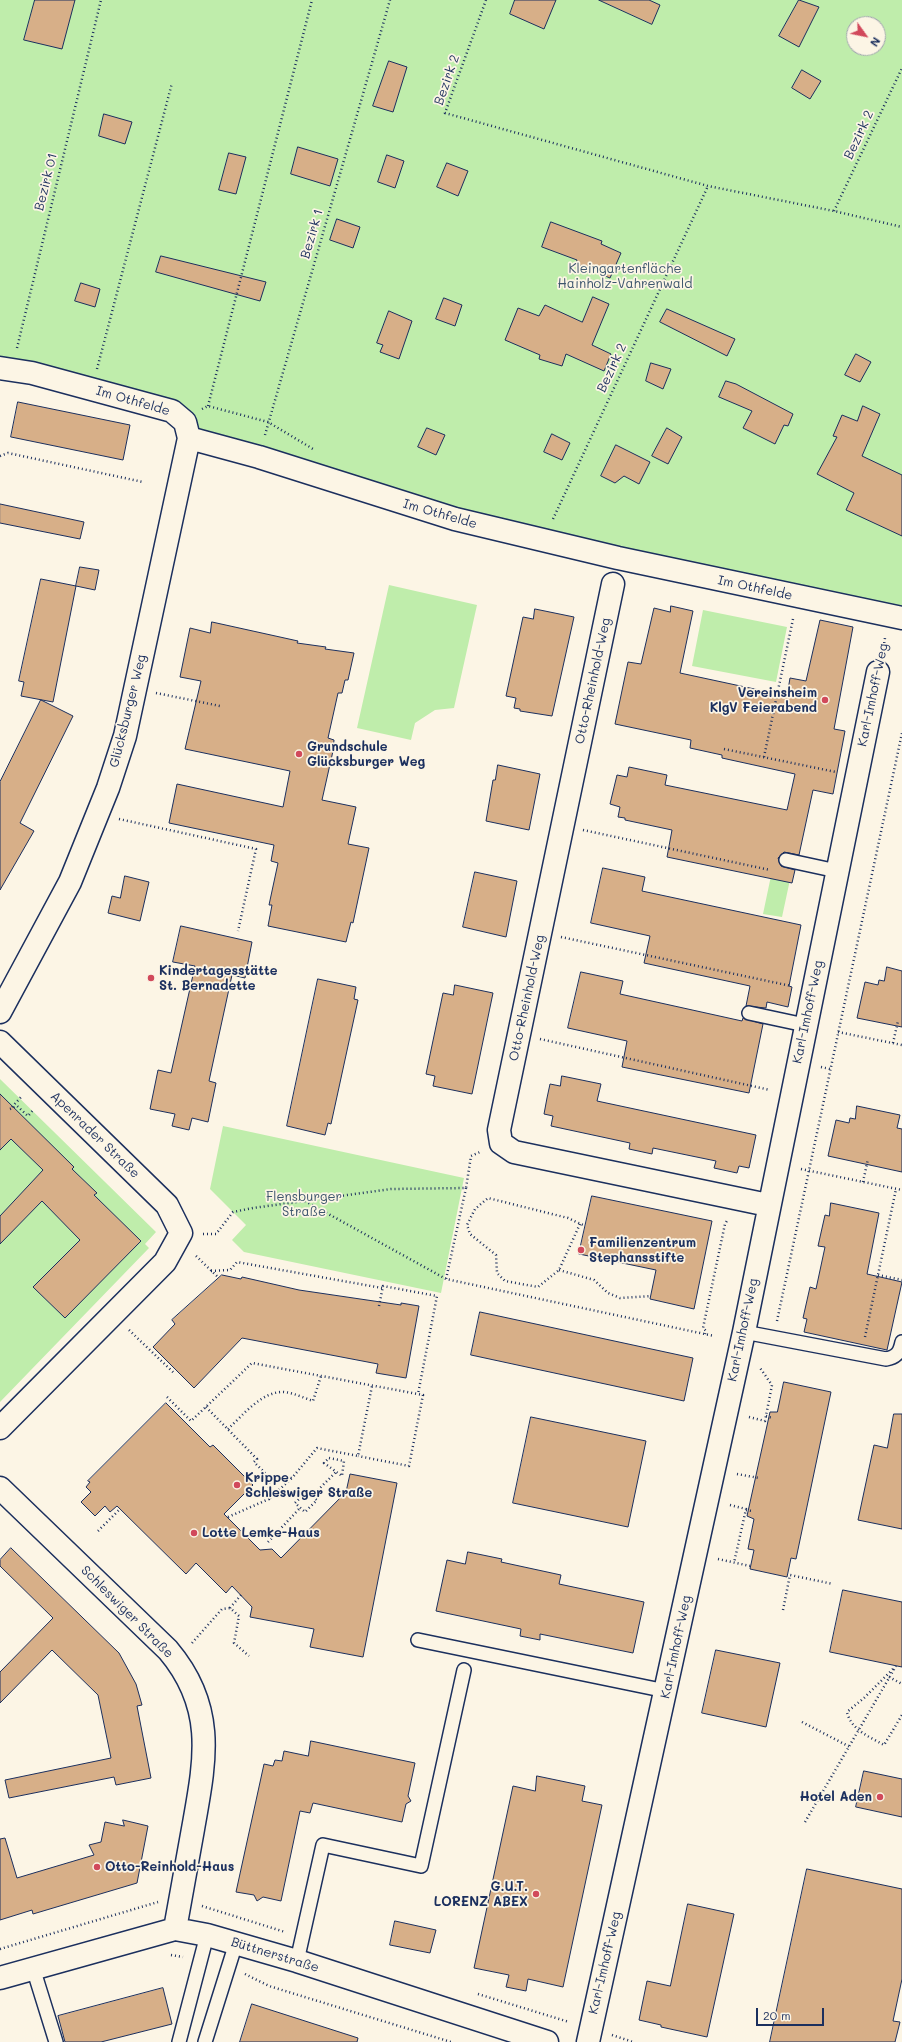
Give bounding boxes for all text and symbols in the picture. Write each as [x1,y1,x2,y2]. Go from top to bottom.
north arrow [846,16,886,56]
text: N [867,35,884,50]
street label: Bezirk 2 [431,53,463,107]
street label: Bezirk 2 [841,108,877,162]
street label: Bezirk 01 [31,152,61,212]
street label: Bezirk 1 [298,207,326,261]
park label: Kleingartenfläche Hainholz-Vahrenwald [558,261,692,292]
street label: Bezirk 2 [594,341,630,395]
street label: Im Othfelde [94,383,172,419]
street label: Im Othfelde [401,496,479,532]
street label: Im Othfelde [716,572,794,604]
street label: Otto-Rheinhold-Weg [572,616,614,746]
street label: Karl-Imhoff-Weg [854,642,892,748]
street label: Glücksburger Weg [106,653,150,769]
place label: Vereinsheim KlgV Feierabend [710,685,817,716]
marker: Vereinsheim KlgV Feierabend [820,695,830,705]
place label: Grundschule Glücksburger Weg [307,739,425,770]
marker: Grundschule Glücksburger Weg [294,749,304,759]
street label: Otto-Rheinhold-Weg [506,933,548,1063]
street label: Karl-Imhoff-Weg [789,959,827,1065]
place label: Kindertagesstätte St. Bernadette [159,963,278,994]
marker: Kindertagesstätte St. Bernadette [146,973,156,983]
street label: Apenrader Straße [47,1088,143,1182]
park label: Flensburger Straße [266,1189,342,1220]
place label: Familienzentrum Stephansstifte [589,1235,696,1266]
marker: Familienzentrum Stephansstifte [576,1245,586,1255]
street label: Karl-Imhoff-Weg [724,1277,762,1383]
place label: Krippe Schleswiger Straße [245,1470,372,1501]
marker: Krippe Schleswiger Straße [232,1480,242,1490]
place label: Lotte Lemke-Haus [202,1525,320,1541]
marker: Lotte Lemke-Haus [189,1528,199,1538]
street label: Schleswiger Straße [78,1563,176,1661]
street label: Karl-Imhoff-Weg [657,1594,695,1700]
place label: Hotel Aden [799,1789,872,1805]
marker: Hotel Aden [875,1792,885,1802]
place label: Otto-Reinhold-Haus [105,1859,234,1875]
marker: Otto-Reinhold-Haus [92,1862,102,1872]
place label: G.U.T. LORENZ ABEX [434,1879,528,1910]
marker: G.U.T. LORENZ ABEX [531,1889,541,1899]
street label: Karl-Imhoff-Weg [586,1910,624,2016]
street label: Büttnerstraße [229,1934,321,1976]
scale bar [758,2000,826,2026]
text: 20 m [763,2007,791,2023]

